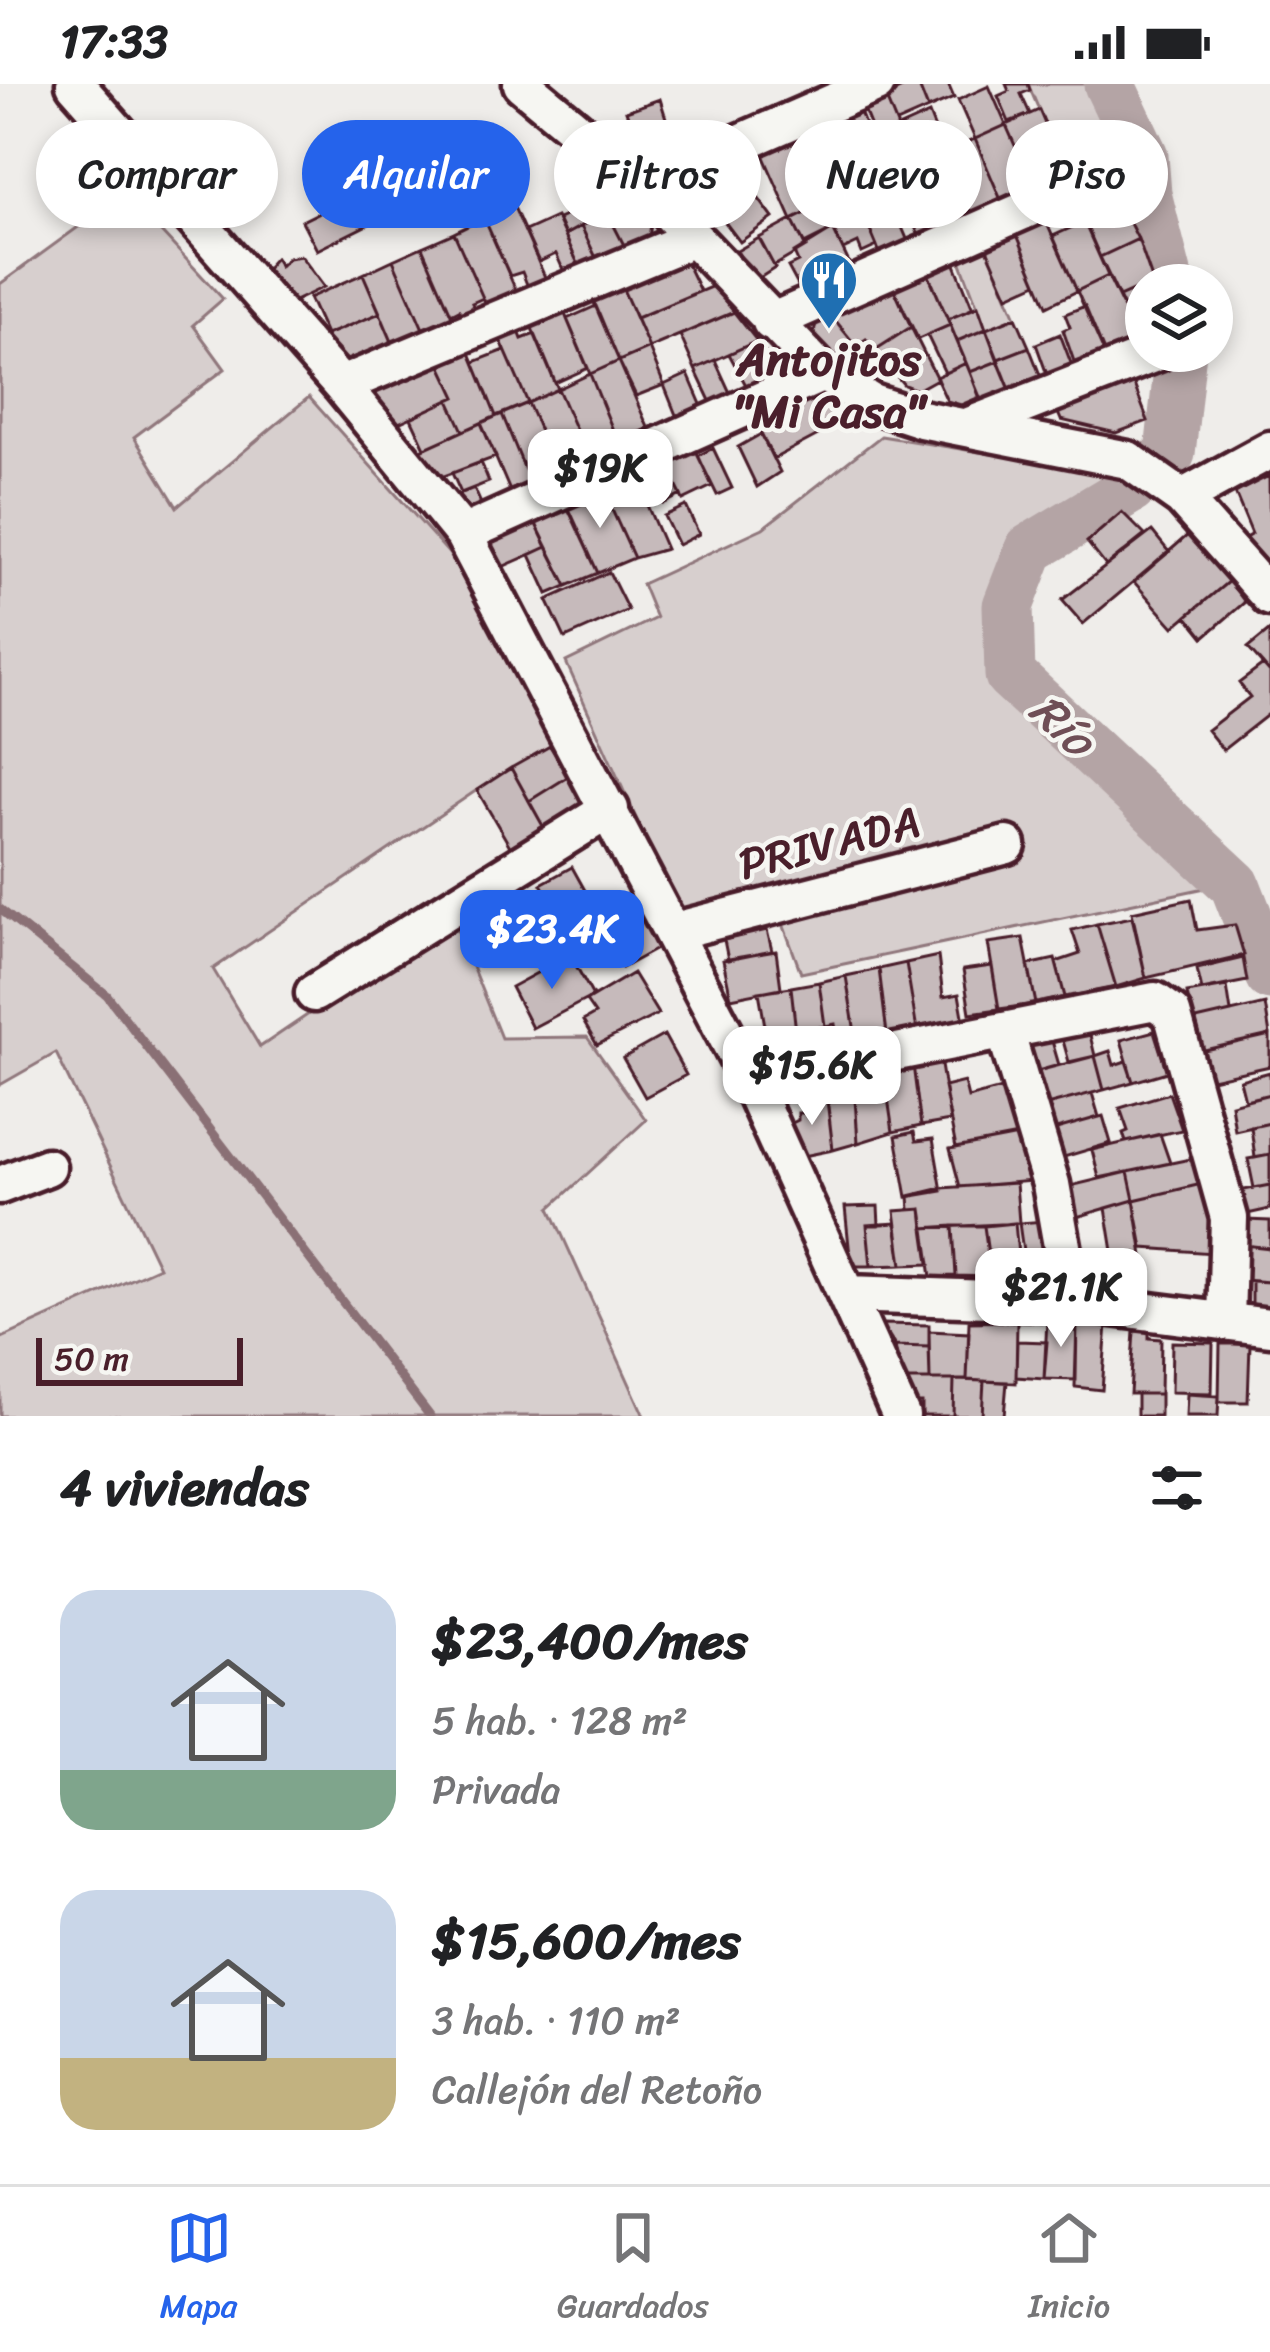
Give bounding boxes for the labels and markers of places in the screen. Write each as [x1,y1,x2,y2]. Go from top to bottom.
restaurant icon: Antojitos "Mi Casa" [798,249,860,331]
place label: Antojitos "Mi Casa" [733,320,928,452]
pin: $19K [529,429,671,531]
pin: $23.4K [454,890,650,992]
pin: $15.6K [714,1026,910,1128]
pin: $21.1K [963,1248,1159,1350]

